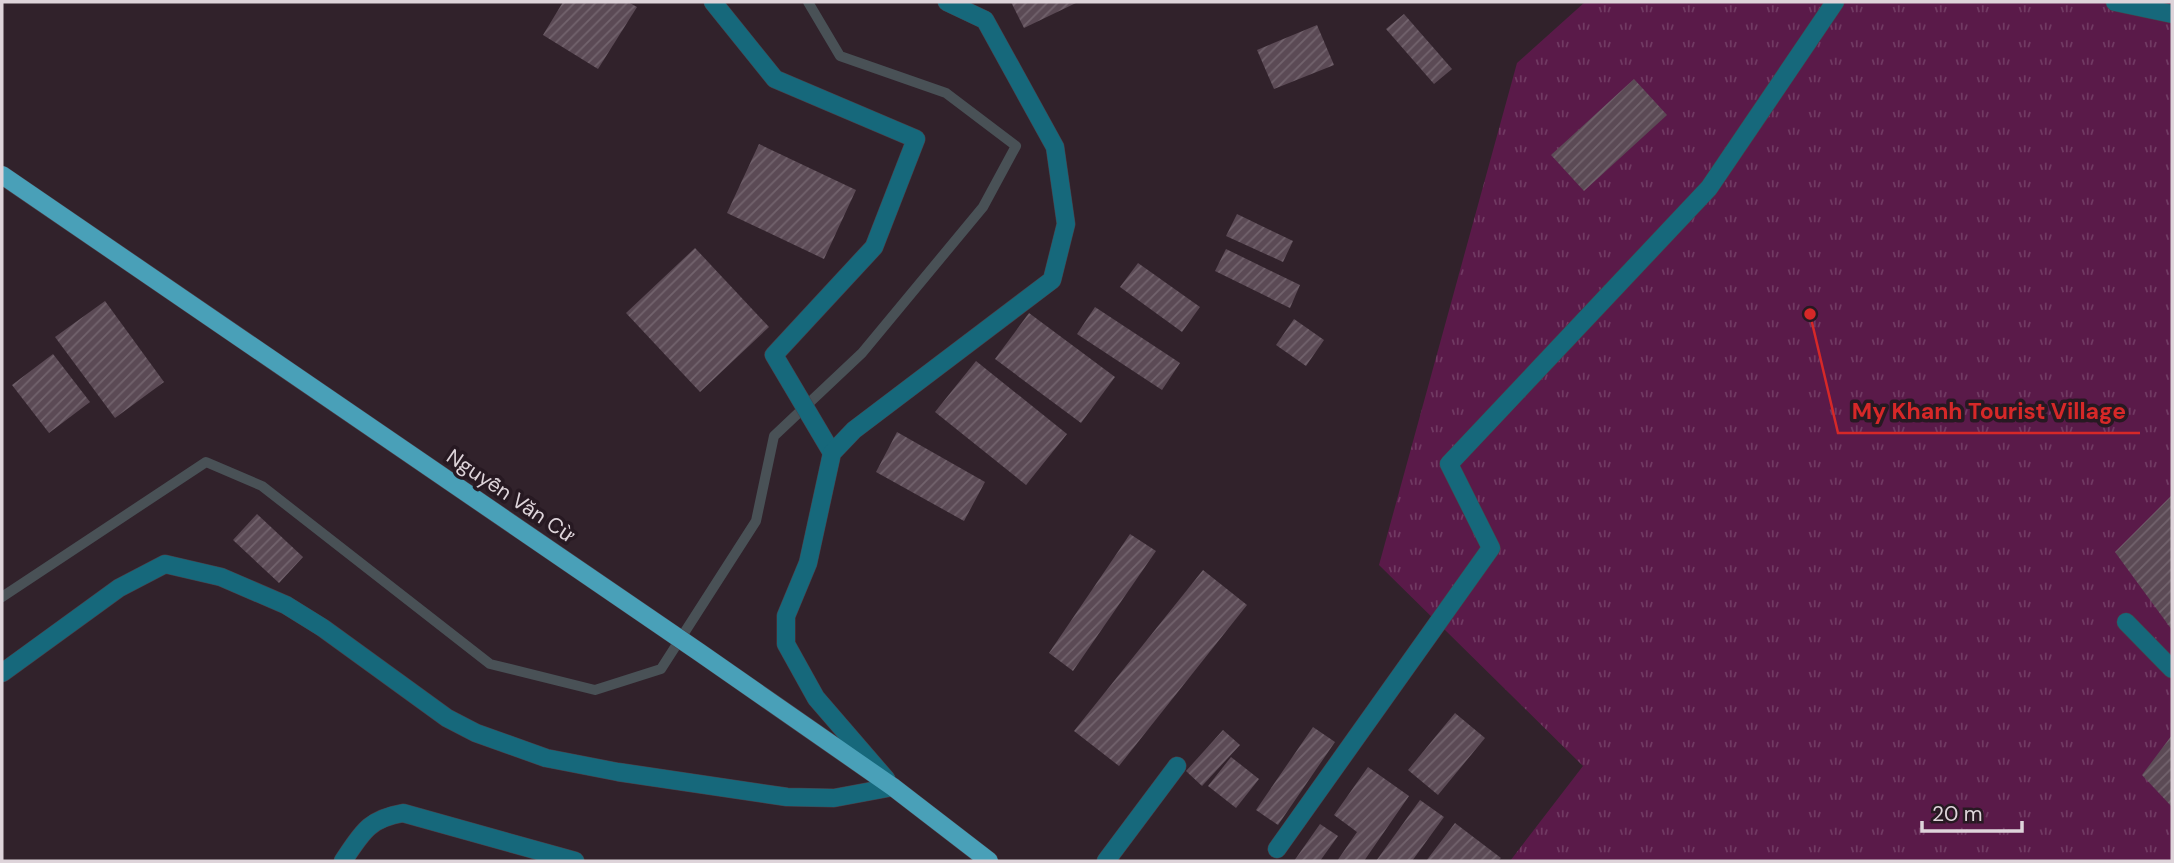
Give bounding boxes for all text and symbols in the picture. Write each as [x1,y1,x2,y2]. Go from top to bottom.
callout: My Khanh Tourist Village [1838,389,2140,433]
text: My Khanh Tourist Village [1852,396,2126,426]
street label: Nguyễn Văn Cừ [441,443,581,549]
scale bar [1922,790,2022,834]
text: 20 m [1932,800,1983,828]

